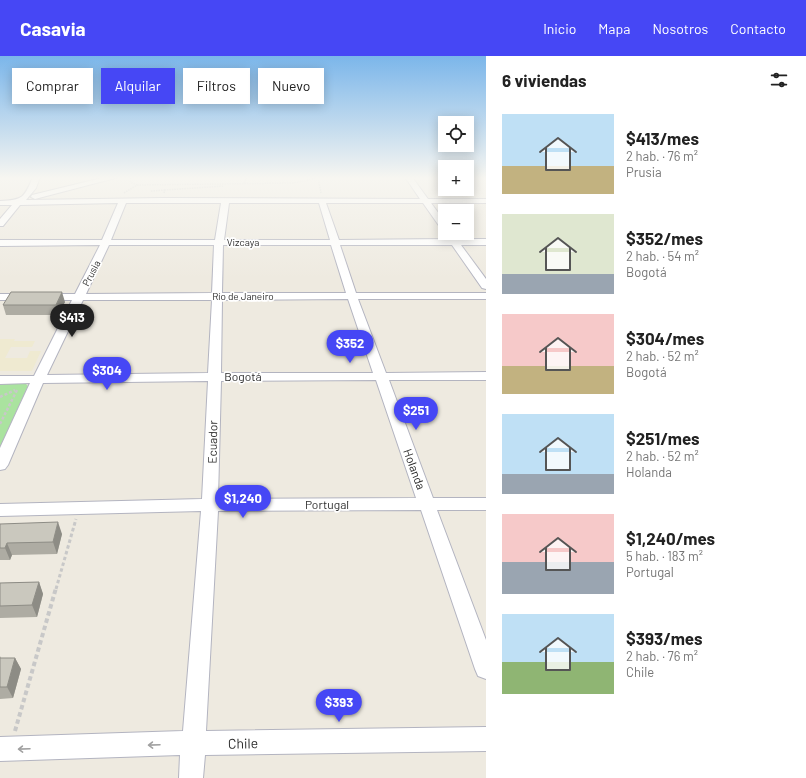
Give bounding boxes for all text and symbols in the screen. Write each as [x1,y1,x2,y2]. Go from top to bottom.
text: Casavia [20,17,86,40]
text: Inicio [543,20,576,37]
text: Mapa [598,20,630,37]
text: Nosotros [652,20,708,37]
text: Contacto [730,20,786,37]
chip: Comprar [12,68,93,104]
chip: Alquilar [101,68,175,104]
chip: Filtros [183,68,250,104]
chip: Nuevo [258,68,324,104]
icon: filters [768,69,790,91]
text: 6 viviendas [502,70,587,90]
map controls [438,116,474,240]
button: locate [438,116,474,152]
text: $413/mes [626,128,699,148]
icon: home [534,130,582,178]
text: 2 hab. · 76 m² [626,148,698,164]
button: + [438,160,474,196]
text: Prusia [626,164,662,180]
button: − [438,204,474,240]
text: $352/mes [626,228,703,248]
icon: home [534,230,582,278]
street label: Vizcaya [227,236,259,248]
text: 2 hab. · 54 m² [626,248,699,264]
street label: Prusia [79,258,103,288]
text: Bogotá [626,264,667,280]
street label: Río de Janeiro [212,290,274,302]
pin: $413 [48,304,96,338]
text: $413 [59,309,85,325]
text: $304/mes [626,328,704,348]
pin: $352 [326,330,374,364]
icon: home [534,330,582,378]
text: $352 [336,335,364,351]
text: 2 hab. · 52 m² [626,348,699,364]
pin: $304 [83,357,131,391]
text: $304 [92,362,122,378]
text: Bogotá [626,364,667,380]
street label: Bogotá [224,369,262,383]
pin: $251 [392,397,440,431]
text: $251 [403,402,429,418]
street label: Ecuador [205,419,219,464]
text: $251/mes [626,428,700,448]
icon: home [534,430,582,478]
street label: Holanda [401,447,429,491]
text: 2 hab. · 52 m² [626,448,699,464]
text: Holanda [626,464,672,480]
pin: $1,240 [210,485,276,519]
text: $1,240 [224,490,262,506]
street label: Portugal [305,497,349,511]
text: $1,240/mes [626,528,715,548]
icon: home [534,530,582,578]
text: 5 hab. · 183 m² [626,548,703,564]
text: Portugal [626,564,674,580]
text: $393/mes [626,628,703,648]
icon: home [534,630,582,678]
text: 2 hab. · 76 m² [626,648,698,664]
text: Chile [626,664,654,680]
pin: $393 [315,689,363,723]
text: $393 [325,694,353,710]
street label: Chile [228,734,258,752]
one-way arrow [148,741,161,748]
one-way arrow [18,745,31,753]

